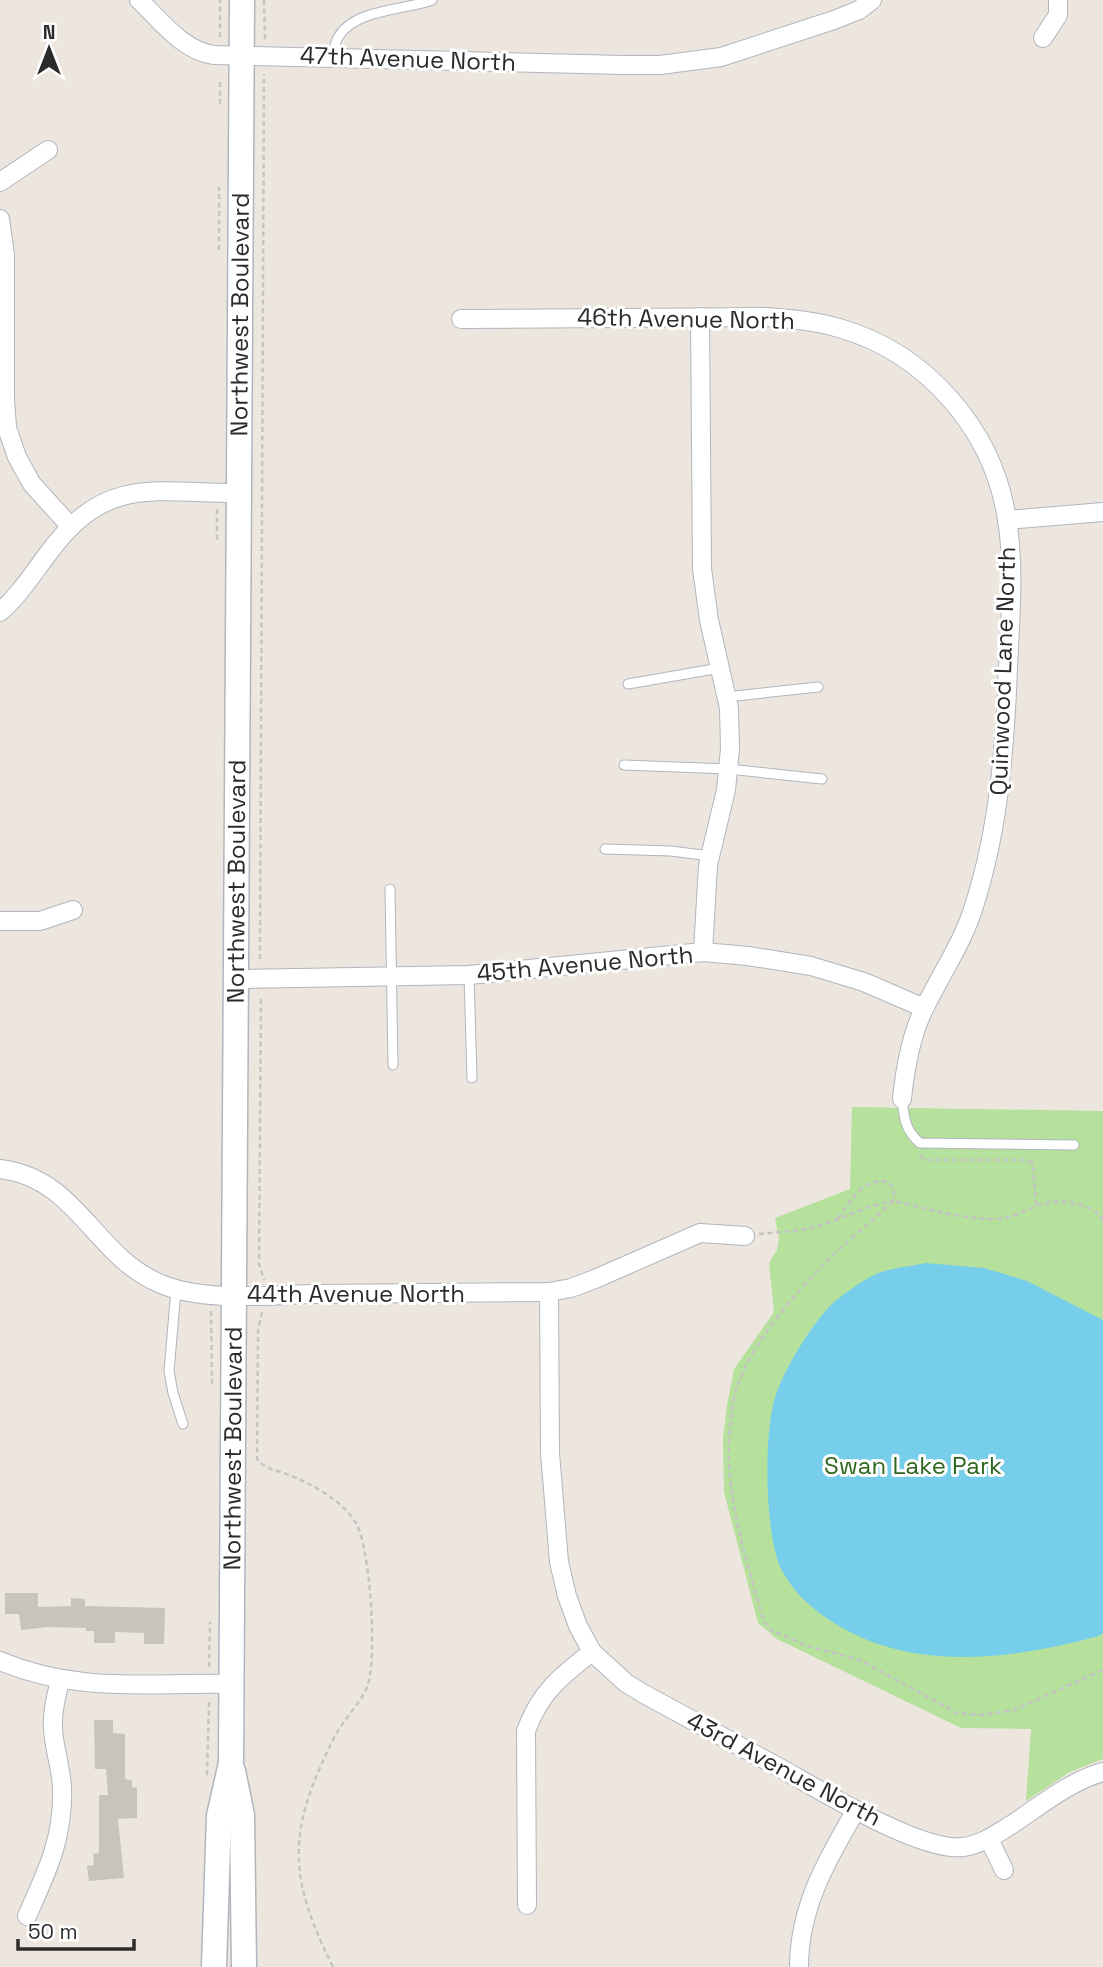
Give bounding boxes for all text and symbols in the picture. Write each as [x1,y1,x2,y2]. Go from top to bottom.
north arrow [14,14,84,84]
text: N [43,20,55,45]
street label: 47th Avenue North [300,39,516,78]
street label: Northwest Boulevard [223,192,256,436]
street label: 46th Avenue North [577,301,795,336]
street label: Quinwood Lane North [983,546,1022,796]
street label: Northwest Boulevard [220,759,252,1003]
street label: 45th Avenue North [475,939,695,988]
street label: 44th Avenue North [247,1278,465,1309]
street label: Northwest Boulevard [216,1326,249,1570]
park label: Swan Lake Park [824,1450,1002,1481]
street label: 43rd Avenue North [682,1704,887,1833]
scale bar [18,1908,133,1952]
text: 50 m [28,1918,78,1945]

